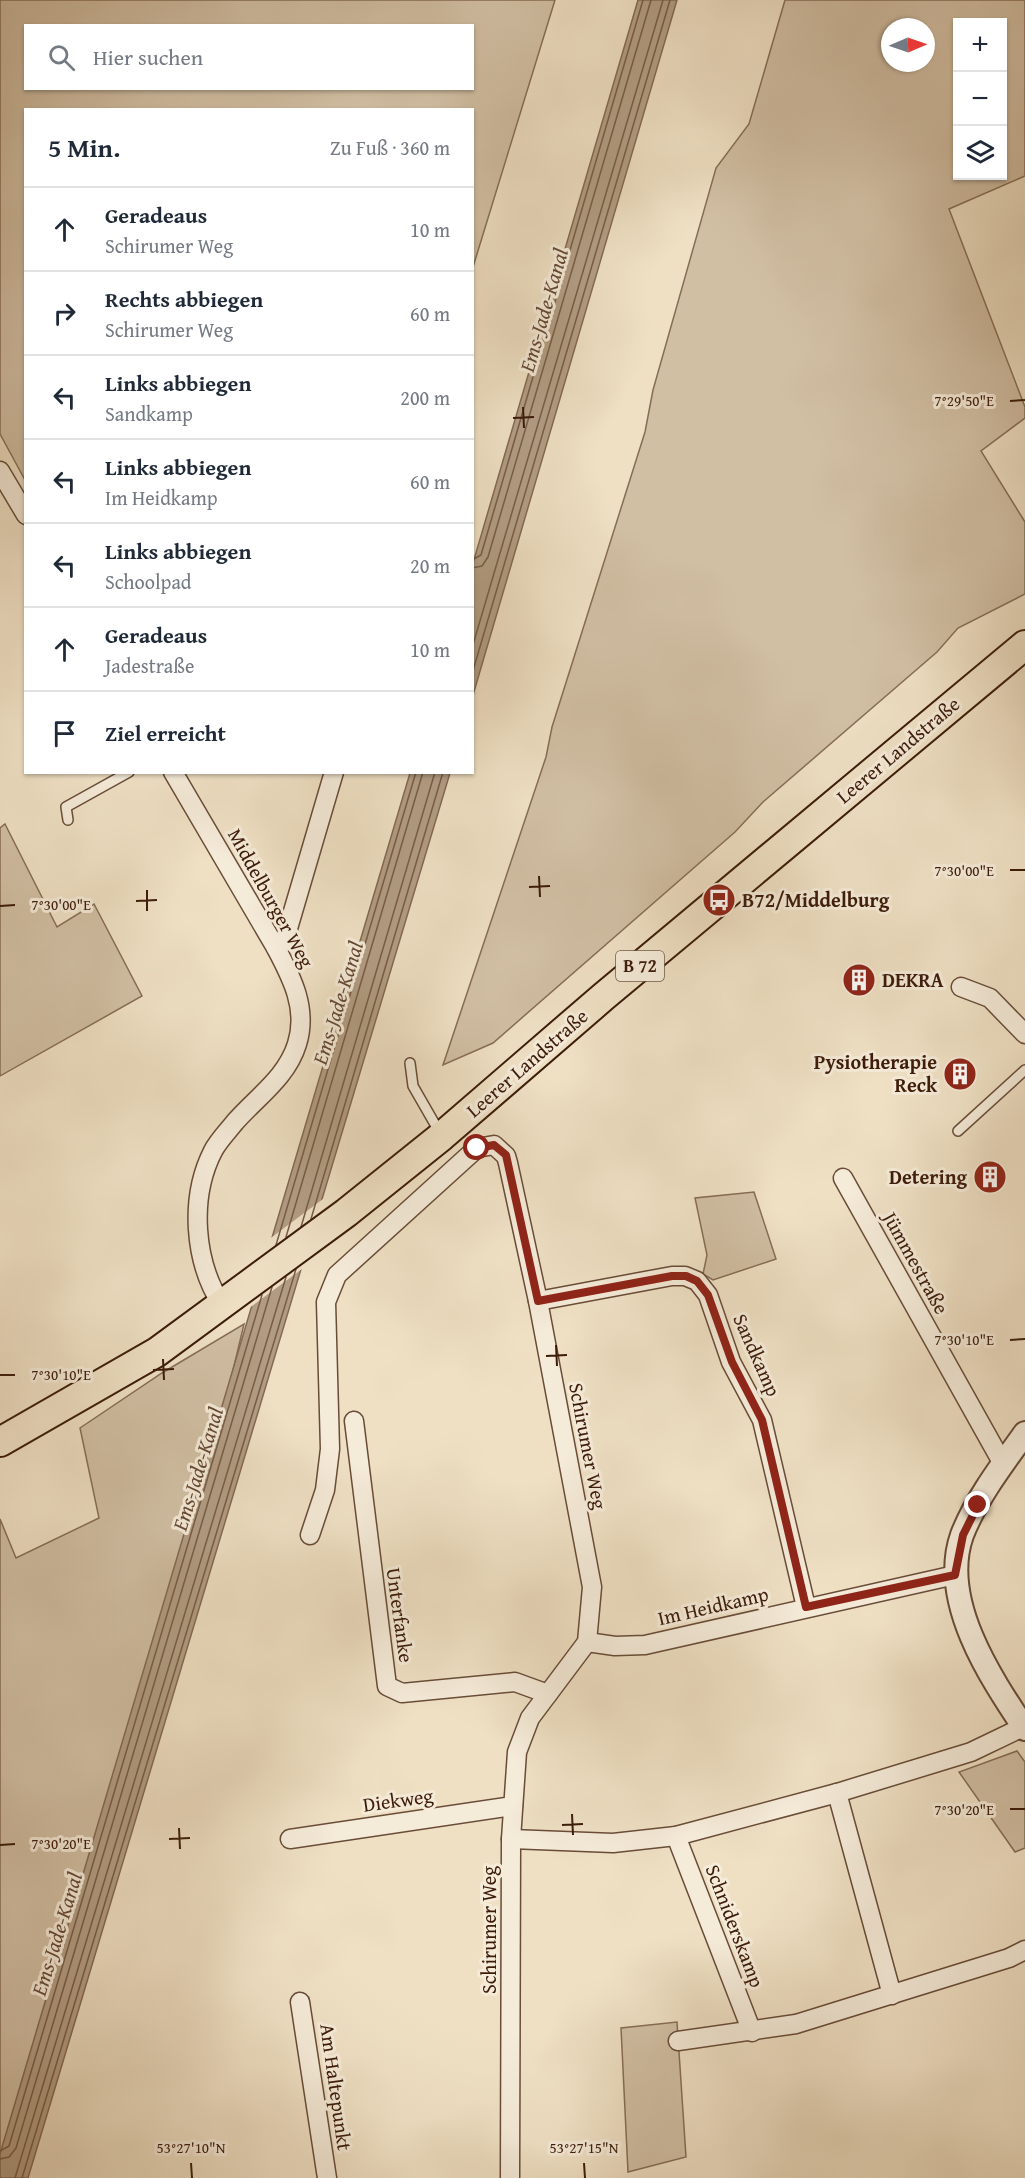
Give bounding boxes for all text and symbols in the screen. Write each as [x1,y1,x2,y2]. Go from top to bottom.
north arrow [881,18,935,72]
map controls [953,18,1007,180]
button: + [953,18,1007,72]
search box [24,24,474,90]
icon: search [45,41,78,74]
text: Hier suchen [93,41,203,73]
button: − [953,72,1007,126]
button: layers [953,126,1007,180]
text: 5 Min. [48,128,120,167]
text: Zu Fuß · 360 m [330,133,450,162]
text: Geradeaus [105,199,207,231]
icon: ahead [48,213,81,246]
text: 10 m [410,215,450,244]
text: Schirumer Weg [105,231,233,260]
water label: Ems-Jade-Kanal [511,244,576,376]
text: Rechts abbiegen [105,283,263,315]
icon: right [48,297,81,330]
text: 60 m [410,299,450,328]
text: Schirumer Weg [105,315,233,344]
text: Links abbiegen [105,367,251,399]
icon: left [48,381,81,414]
text: 200 m [400,383,450,412]
text: 7°29'50"E [934,390,994,411]
text: Sandkamp [105,399,193,428]
text: Links abbiegen [105,451,251,483]
icon: left [48,465,81,498]
text: 60 m [410,467,450,496]
text: Im Heidkamp [105,483,218,512]
text: Links abbiegen [105,535,251,567]
icon: left [48,549,81,582]
text: 20 m [410,551,450,580]
text: Schoolpad [105,567,192,596]
text: Geradeaus [105,619,207,651]
icon: ahead [48,633,81,666]
text: 10 m [410,635,450,664]
text: Jadestraße [105,651,194,680]
street label: Leerer Landstraße [830,689,966,810]
icon: arrive [48,717,81,750]
text: Ziel erreicht [105,717,226,749]
street label: Middelburger Weg [221,823,322,973]
text: 7°30'00"E [934,860,994,881]
bus stop icon: B72/Middelburg [701,882,737,918]
place label: B72/Middelburg [742,885,890,914]
text: 7°30'00"E [31,894,91,915]
water label: Ems-Jade-Kanal [304,937,371,1069]
road number: B 72 [616,951,664,981]
building icon: DEKRA [841,962,877,998]
place label: DEKRA [882,965,944,994]
street label: Leerer Landstraße [459,1001,594,1124]
place label: Pysiotherapie Reck [814,1047,938,1099]
building icon: Pysiotherapie Reck [942,1056,978,1092]
route start [463,1134,489,1160]
building icon: Detering [972,1159,1008,1195]
place label: Detering [889,1162,967,1191]
street label: Jümmestraße [875,1204,956,1319]
street label: Sandkamp [726,1309,789,1401]
text: 7°30'10"E [934,1329,994,1350]
text: 7°30'10"E [31,1364,91,1385]
street label: Schirumer Weg [562,1380,615,1512]
water label: Ems-Jade-Kanal [164,1403,231,1535]
route end [964,1491,990,1517]
street label: Unterfanke [380,1566,421,1664]
street label: Im Heidkamp [655,1579,771,1632]
street label: Diekweg [361,1780,435,1819]
text: 7°30'20"E [934,1799,994,1820]
text: 7°30'20"E [31,1833,91,1854]
street label: Schniderskamp [699,1860,772,1992]
street label: Schirumer Weg [474,1866,503,1994]
water label: Ems-Jade-Kanal [23,1868,90,2000]
street label: Am Haltepunkt [313,2022,360,2152]
text: 53°27'10"N [157,2137,226,2158]
text: 53°27'15"N [550,2137,619,2158]

